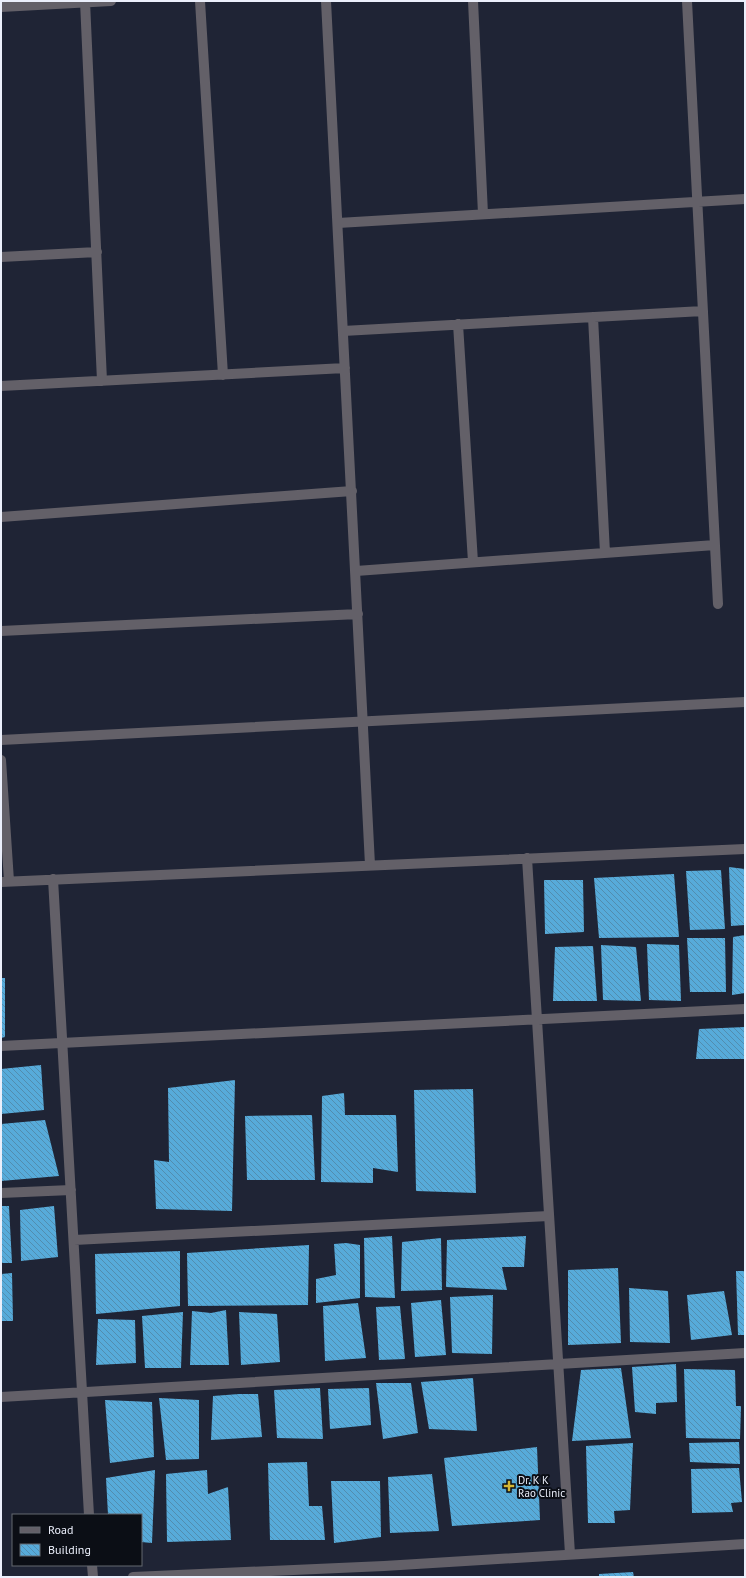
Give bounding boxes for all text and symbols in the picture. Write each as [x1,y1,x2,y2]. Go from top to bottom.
place label: Dr. K K Rao Clinic [518,1473,565,1500]
marker: Dr. K K Rao Clinic [503,1480,515,1492]
legend [12,1514,142,1566]
text: Road [48,1522,73,1537]
text: Building [48,1542,91,1557]

